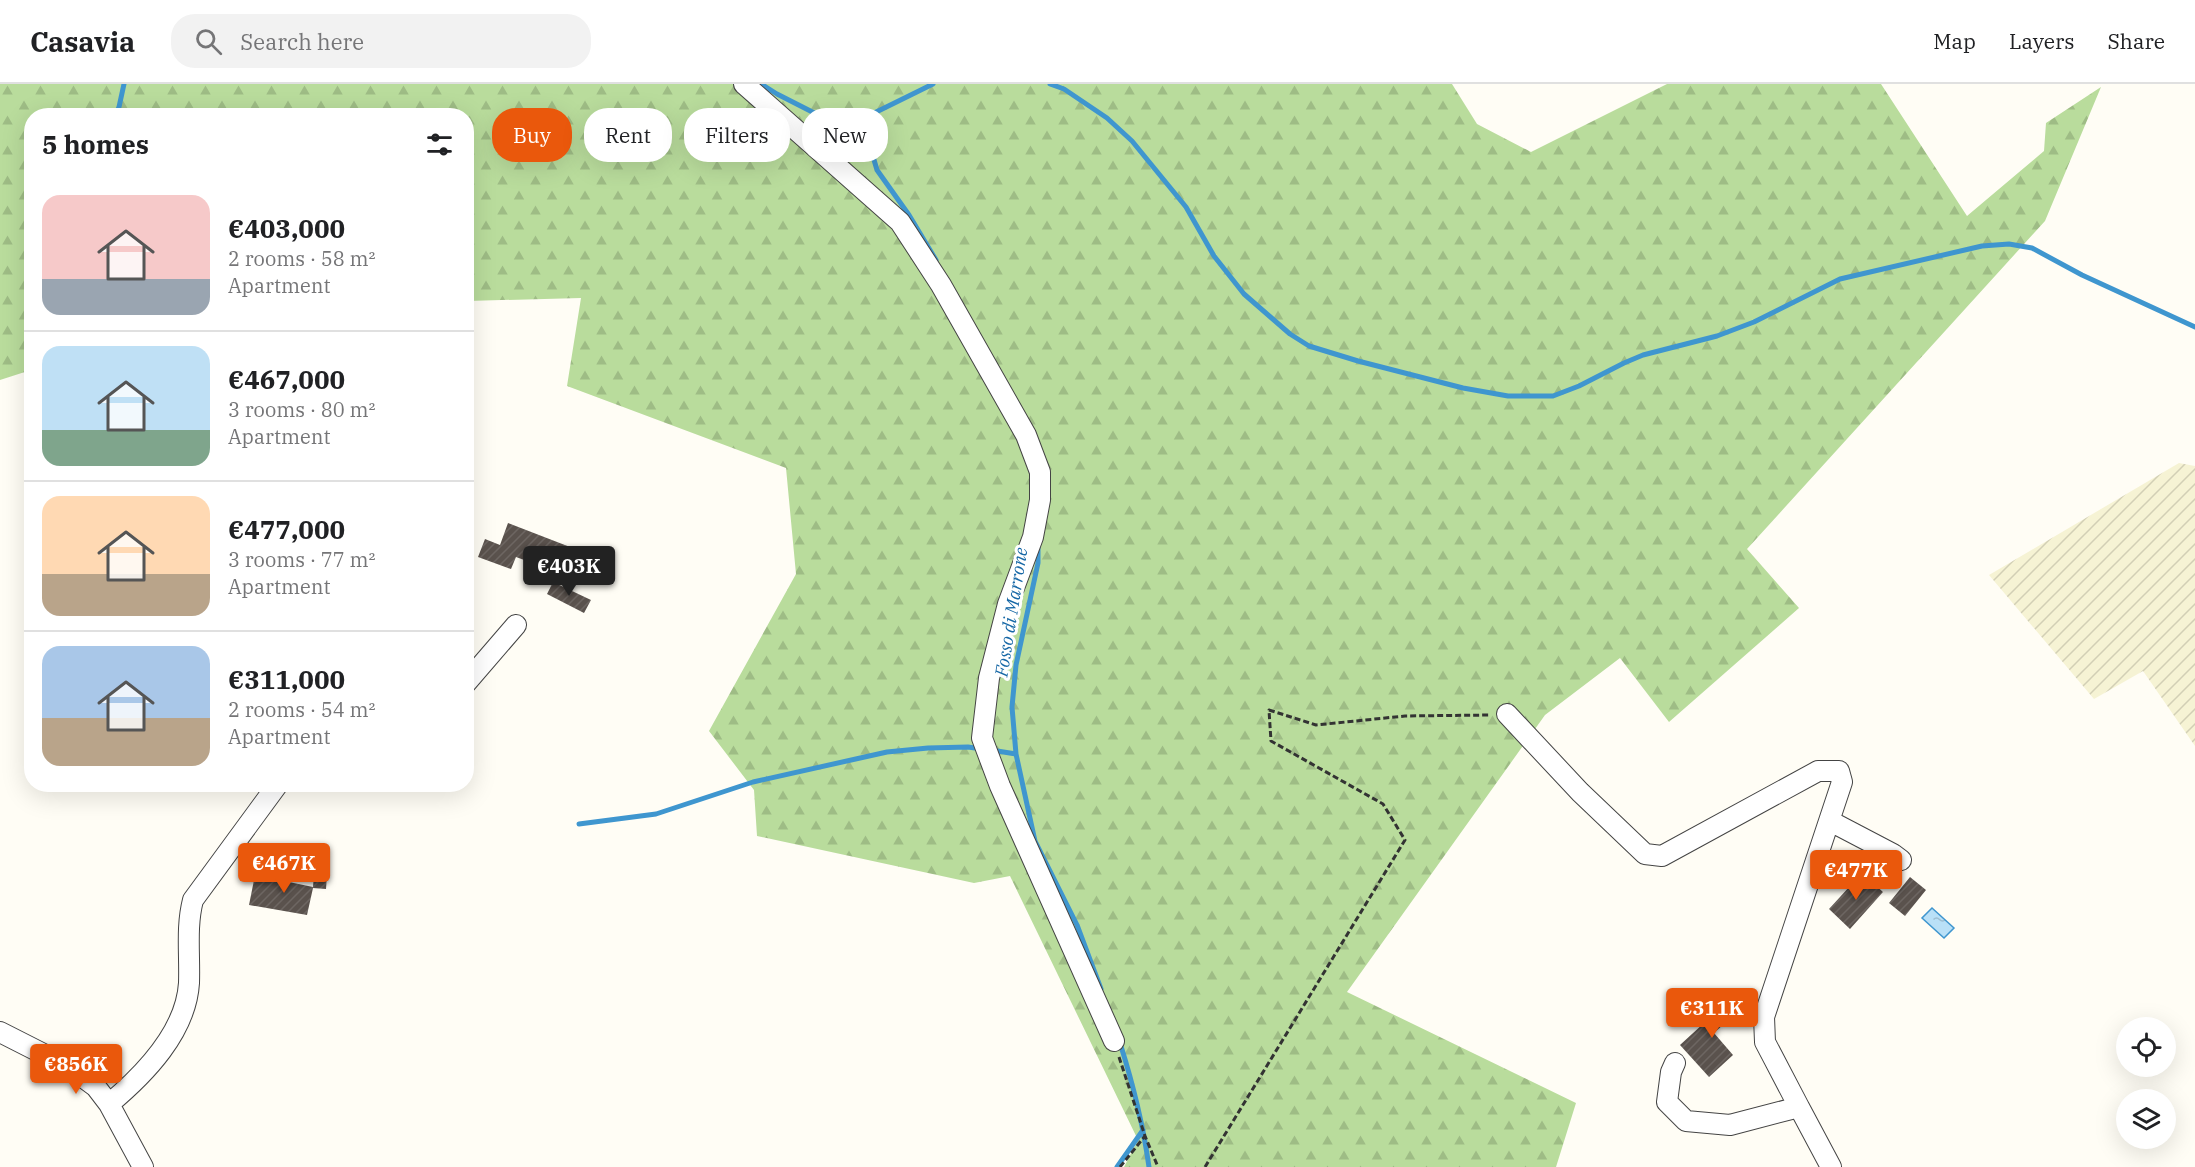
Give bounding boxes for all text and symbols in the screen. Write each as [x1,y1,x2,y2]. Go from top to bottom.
search box [171,14,591,68]
text: Casavia [30,23,135,60]
icon: search [192,25,225,58]
text: Search here [240,27,364,56]
text: Map [1933,27,1976,55]
text: Layers [2009,27,2075,55]
text: Share [2108,27,2165,55]
chip: Buy [492,108,572,162]
chip: Rent [584,108,672,162]
chip: Filters [684,108,790,162]
chip: New [802,108,888,162]
text: 5 homes [42,127,149,161]
icon: filters [423,128,456,161]
text: €403,000 [228,211,345,245]
icon: home [90,219,162,291]
text: 2 rooms · 58 m² [228,245,375,272]
text: Apartment [228,272,331,299]
text: €467,000 [228,362,345,396]
icon: home [90,370,162,442]
text: 3 rooms · 80 m² [228,396,375,423]
text: Apartment [228,423,331,450]
text: €477,000 [228,512,345,546]
icon: home [90,520,162,592]
text: 3 rooms · 77 m² [228,546,375,573]
pin: €403K [527,546,611,597]
water label: Fosso di Marrone [989,546,1033,679]
text: €403K [537,552,601,579]
text: Apartment [228,573,331,600]
text: €311,000 [228,662,345,696]
icon: home [90,670,162,742]
text: 2 rooms · 54 m² [228,696,375,723]
text: Apartment [228,723,331,750]
pin: €467K [242,843,326,894]
text: €467K [252,849,316,876]
pin: €477K [1814,850,1898,901]
text: €477K [1824,856,1888,883]
pin: €311K [1670,988,1754,1039]
text: €311K [1680,994,1744,1021]
map controls [2116,1017,2176,1149]
button: locate [2116,1017,2176,1077]
pin: €856K [34,1044,118,1095]
text: €856K [44,1050,108,1077]
button: layers [2116,1089,2176,1149]

